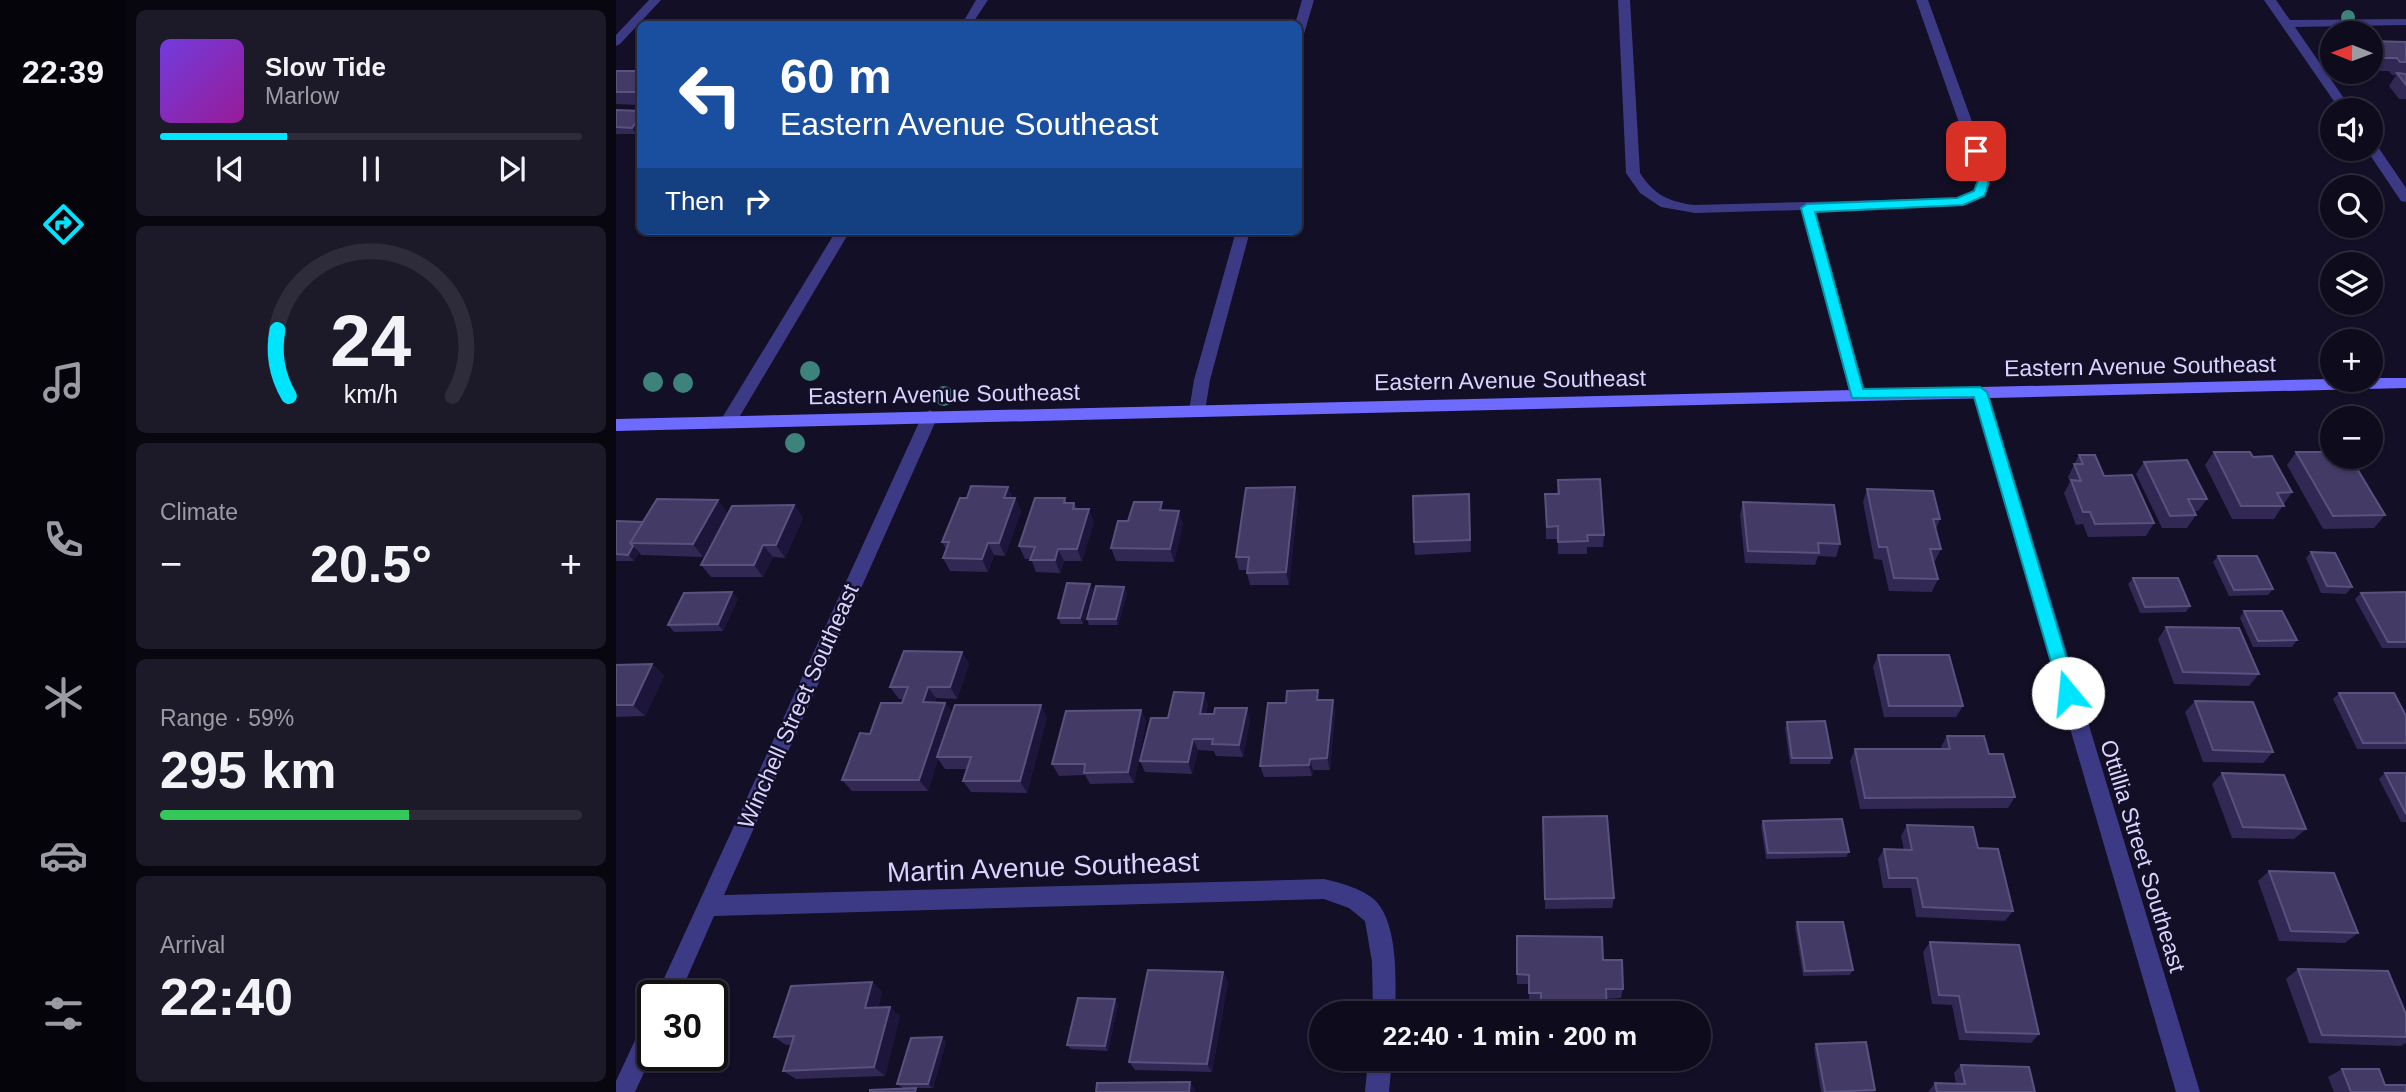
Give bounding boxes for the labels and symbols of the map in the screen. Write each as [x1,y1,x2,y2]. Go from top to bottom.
north arrow [2320,21,2384,84]
pin [1946,121,2006,181]
street label: Eastern Avenue Southeast [2004,351,2277,381]
street label: Eastern Avenue Southeast [1374,365,1647,395]
street label: Eastern Avenue Southeast [808,379,1081,409]
street label: Winchell Street Southeast [732,579,864,832]
position arrow [2031,656,2105,730]
street label: Ottillia Street Southeast [2095,737,2191,976]
street label: Martin Avenue Southeast [886,846,1200,888]
speed limit sign: 30 [637,980,728,1071]

